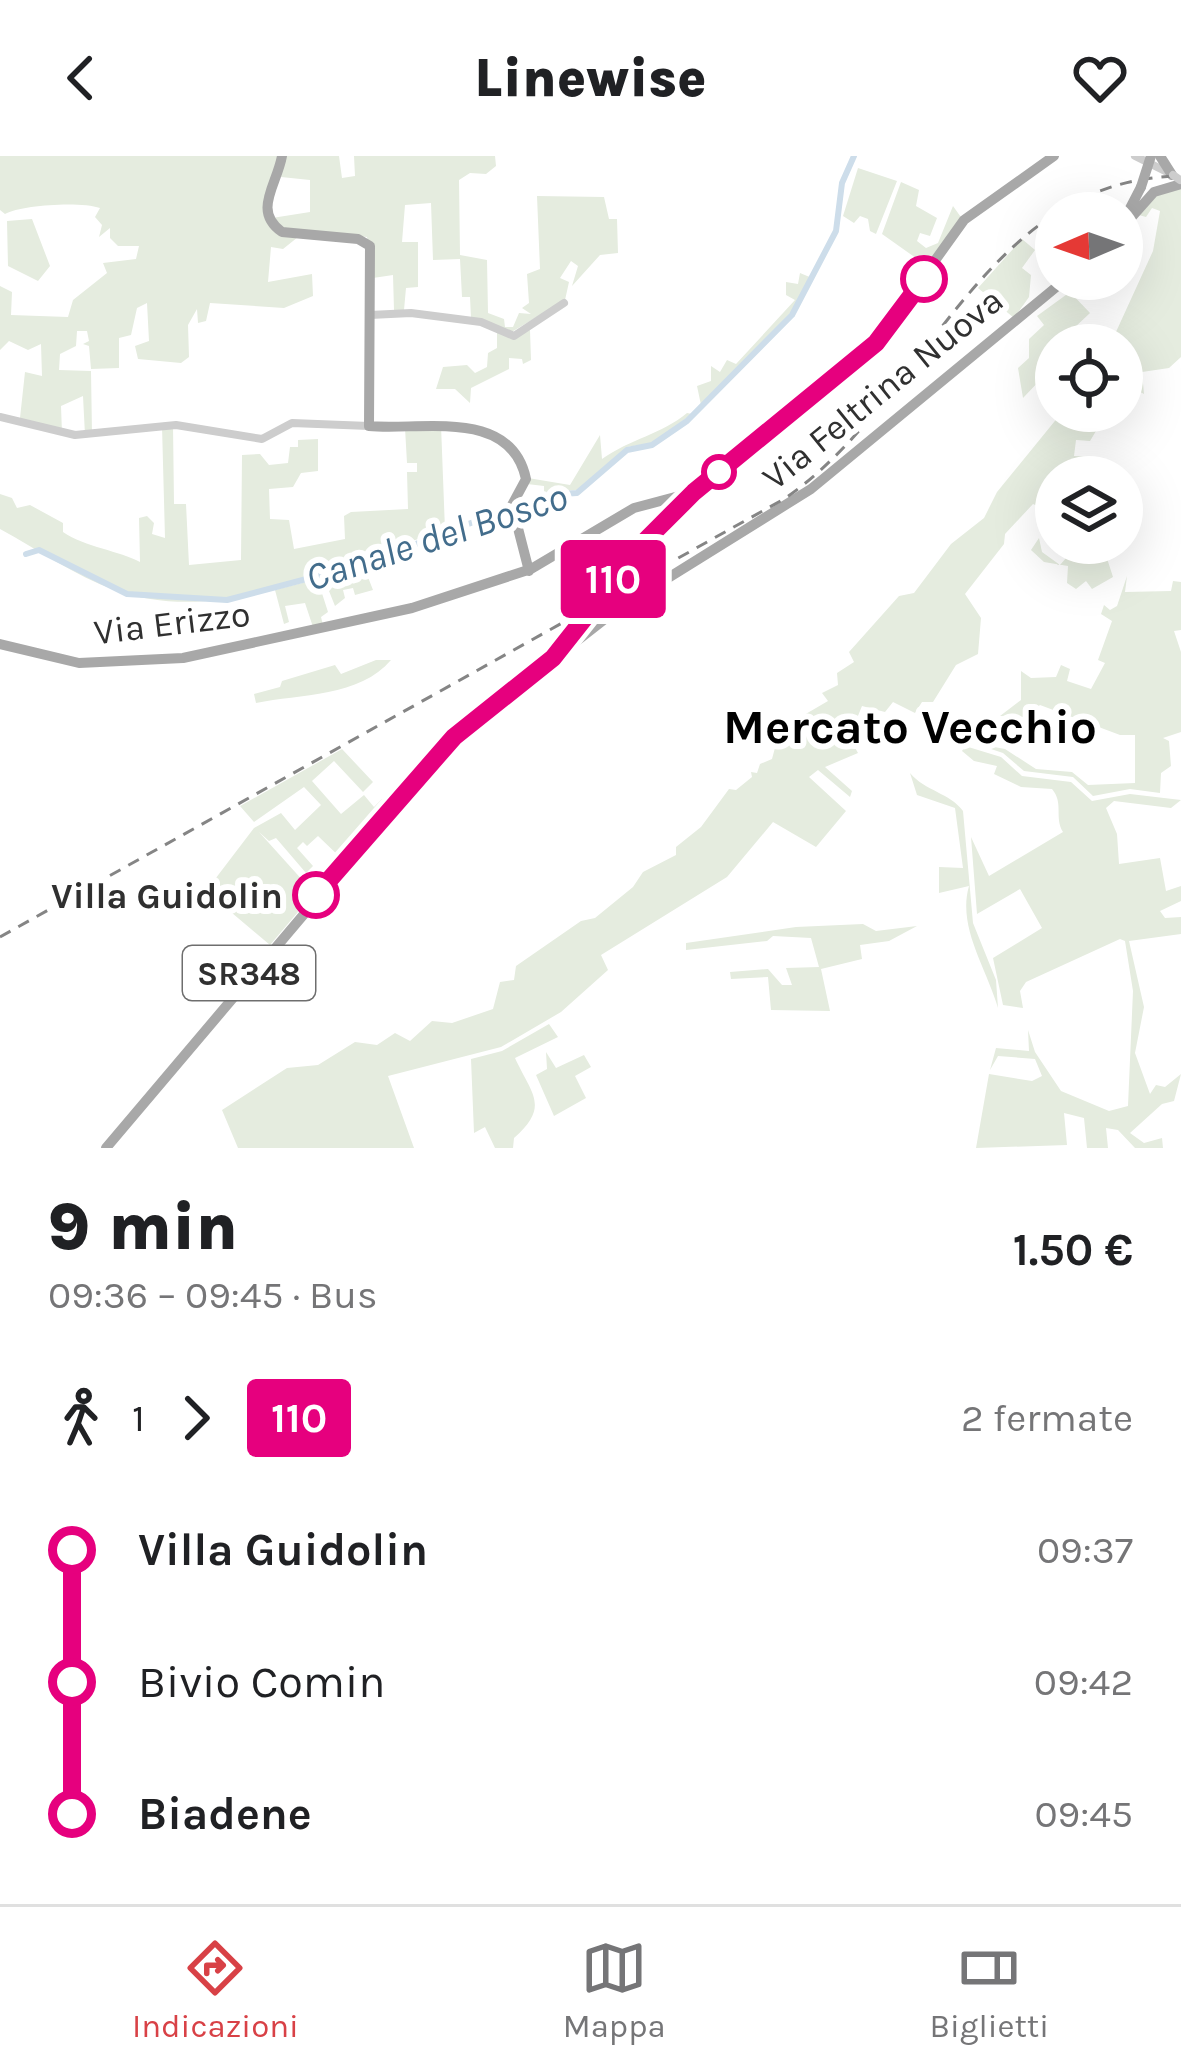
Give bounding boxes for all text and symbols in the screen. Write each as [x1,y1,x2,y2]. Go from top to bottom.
icon: back [48,45,114,111]
icon: heart [1067,45,1133,111]
text: Linewise [474,46,707,110]
north arrow [1035,192,1143,300]
map controls [1035,192,1143,564]
unlabelled marker [902,257,946,301]
street label: Via Feltrina Nuova [754,279,1011,499]
button: locate [1035,324,1143,432]
unlabelled marker [703,456,735,488]
button: layers [1035,456,1143,564]
water label: Canale del Bosco [300,473,573,601]
line badge: 110 [544,540,682,618]
text: 110 [585,554,641,604]
street label: Via Erizzo [92,593,253,653]
district label: Mercato Vecchio [723,699,1097,755]
marker: Villa Guidolin [294,873,338,917]
place label: Villa Guidolin [51,875,283,917]
road number: SR348 [183,946,315,1000]
text: 9 min [48,1188,238,1266]
text: 1.50 € [1013,1224,1133,1276]
text: 09:36 – 09:45 · Bus [48,1272,377,1318]
icon: walk [48,1385,114,1451]
icon: forward [163,1385,229,1451]
text: 110 [271,1393,327,1443]
text: 1 [132,1395,145,1441]
text: 2 fermate [961,1395,1133,1441]
text: Villa Guidolin [138,1524,428,1576]
text: 09:37 [1037,1527,1133,1573]
text: Bivio Comin [138,1656,386,1708]
text: 09:42 [1034,1659,1133,1705]
text: Biadene [138,1788,312,1840]
text: 09:45 [1034,1791,1133,1837]
tab: Indicazioni [132,1935,299,2045]
tab: Mappa [563,1935,666,2045]
tab: Biglietti [929,1935,1049,2045]

